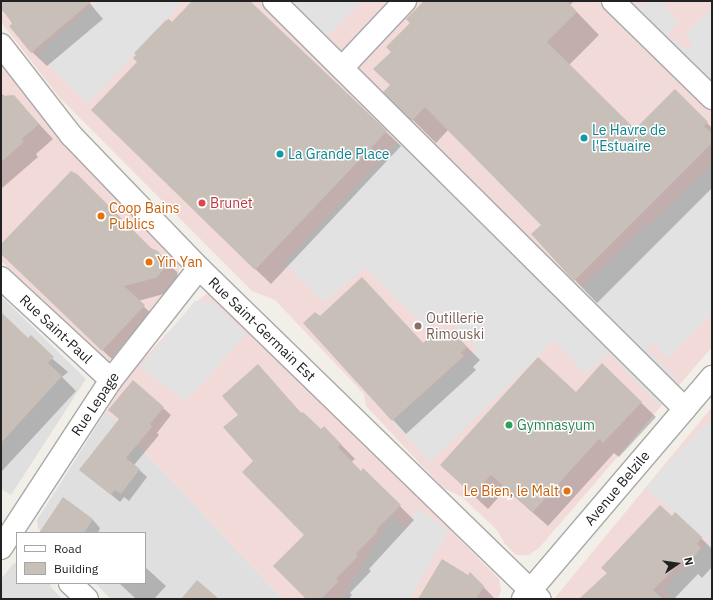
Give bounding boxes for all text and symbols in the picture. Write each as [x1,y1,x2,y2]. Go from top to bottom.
place label: Le Havre de l'Estuaire [592,122,666,154]
marker: Le Havre de l'Estuaire [579,133,589,143]
place label: La Grande Place [288,146,390,162]
marker: La Grande Place [275,149,285,159]
place label: Brunet [210,195,253,211]
marker: Brunet [197,198,207,208]
place label: Coop Bains Publics [109,200,180,232]
marker: Coop Bains Publics [96,211,106,221]
place label: Yin Yan [157,254,203,270]
marker: Yin Yan [144,257,154,267]
street label: Rue Saint-Germain Est [205,274,319,384]
street label: Rue Saint-Paul [16,291,96,367]
place label: Outillerie Rimouski [426,310,484,342]
marker: Outillerie Rimouski [413,321,423,331]
street label: Rue Lepage [68,369,122,439]
place label: Gymnasyum [517,417,595,433]
marker: Gymnasyum [504,420,514,430]
street label: Avenue Belzile [581,447,653,529]
place label: Le Bien, le Malt [463,483,559,499]
marker: Le Bien, le Malt [562,486,572,496]
legend [16,532,146,584]
text: Road [54,541,82,556]
north arrow [657,544,697,584]
text: N [681,556,696,567]
text: Building [54,561,98,576]

